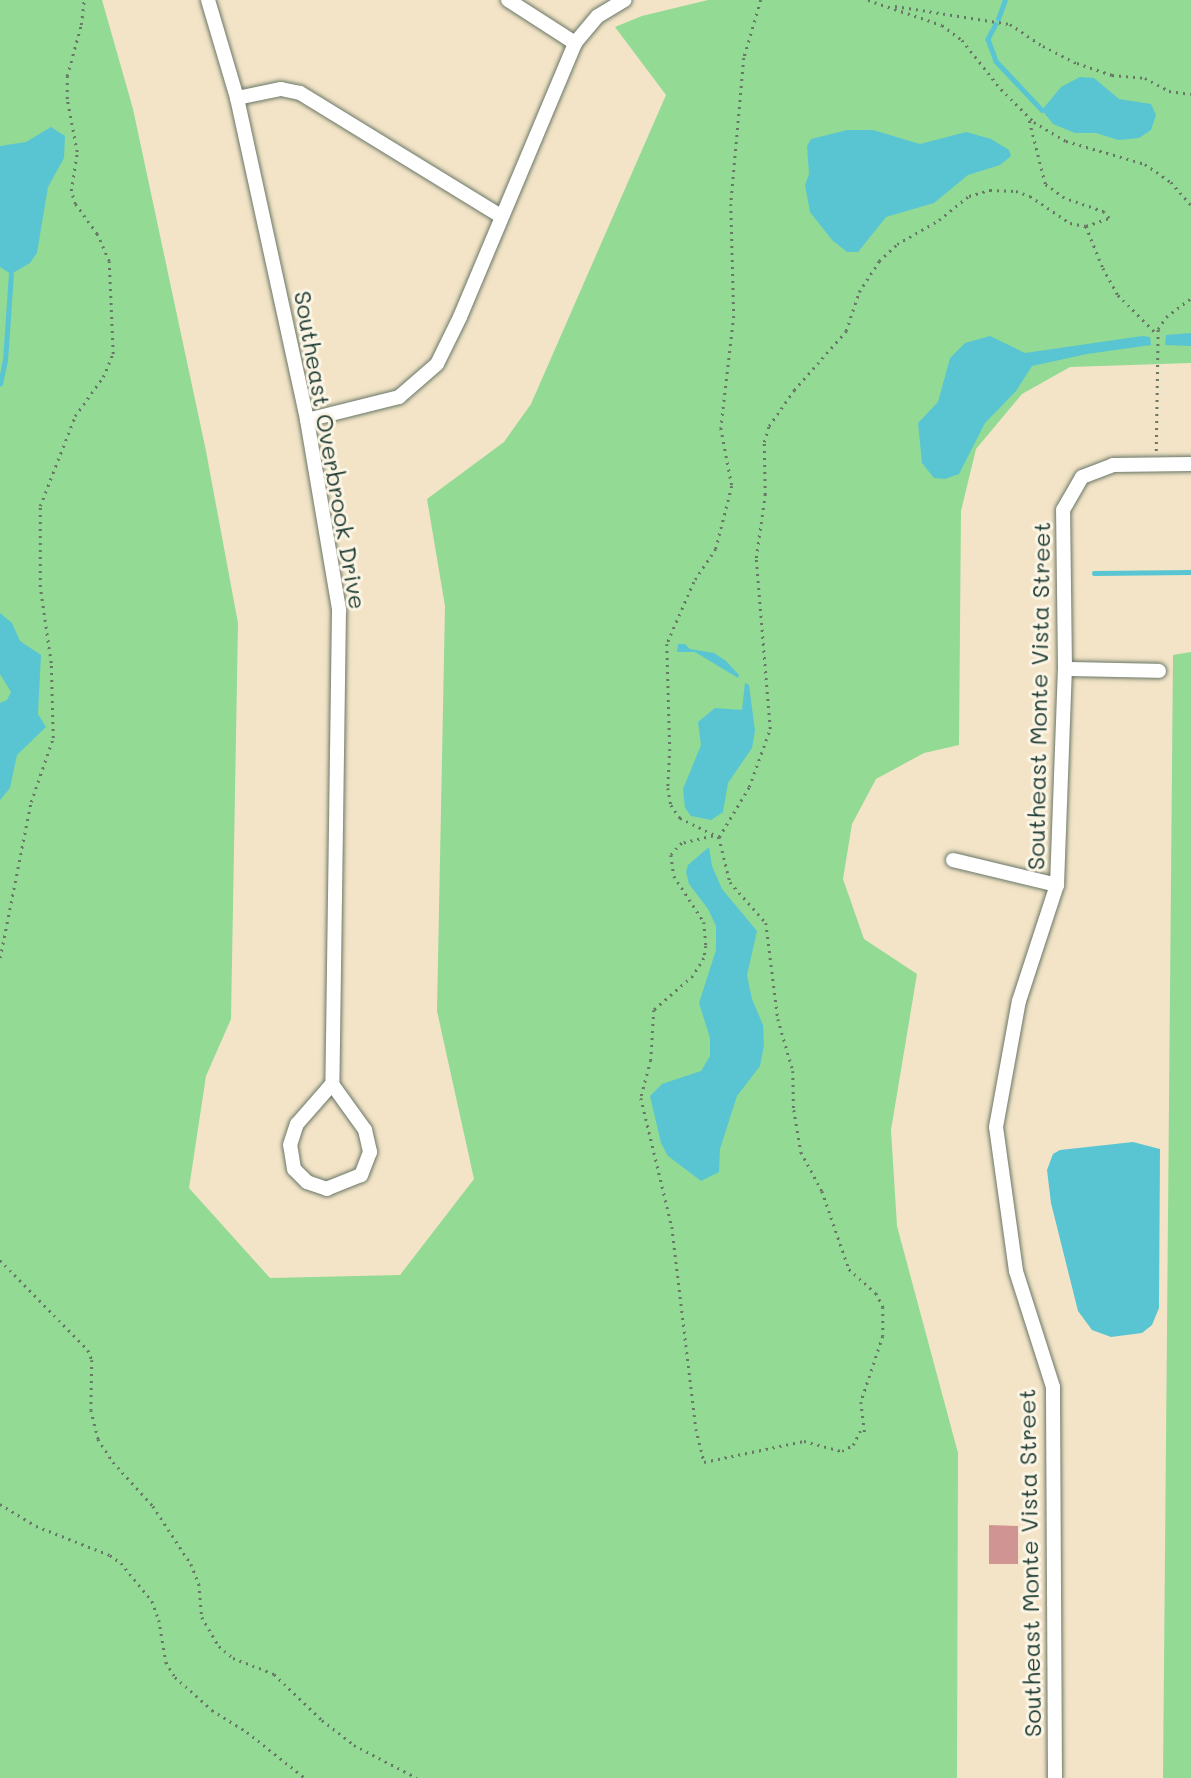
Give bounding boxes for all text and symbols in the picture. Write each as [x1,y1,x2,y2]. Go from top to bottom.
street label: Southeast Overbrook Drive [289,288,373,612]
street label: Southeast Monte Vista Street [1021,522,1055,870]
street label: Southeast Monte Vista Street [1012,1389,1046,1737]

